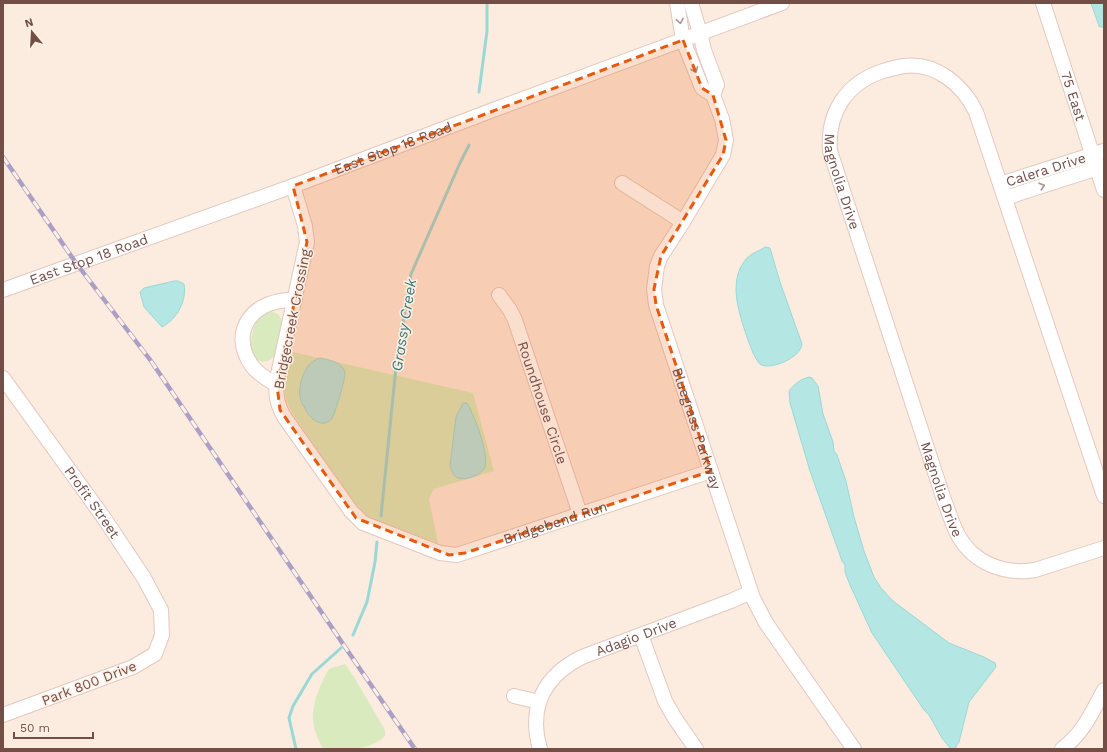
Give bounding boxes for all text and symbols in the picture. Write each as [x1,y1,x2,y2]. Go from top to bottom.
north arrow [12,12,52,52]
text: N [23,16,35,30]
one-way arrow [675,18,684,24]
one-way arrow [690,65,698,73]
street label: 75 East [1058,69,1089,123]
street label: East Stop 18 Road [332,118,454,178]
street label: Magnolia Drive [822,133,863,231]
street label: Calera Drive [1004,149,1088,190]
one-way arrow [1038,182,1045,191]
street label: East Stop 18 Road [27,231,150,288]
street label: Bridgecreek Crossing [271,247,314,391]
water label: Grassy Creek [388,277,420,373]
street label: Roundhouse Circle [515,339,571,466]
street label: Bluegrass Parkway [669,365,725,492]
street label: Magnolia Drive [918,440,966,540]
street label: Profit Street [61,463,123,541]
street label: Bridgebend Run [501,498,609,547]
street label: Adagio Drive [593,614,679,659]
street label: Park 800 Drive [39,658,139,708]
scale bar [14,714,93,740]
text: 50 m [20,721,50,735]

